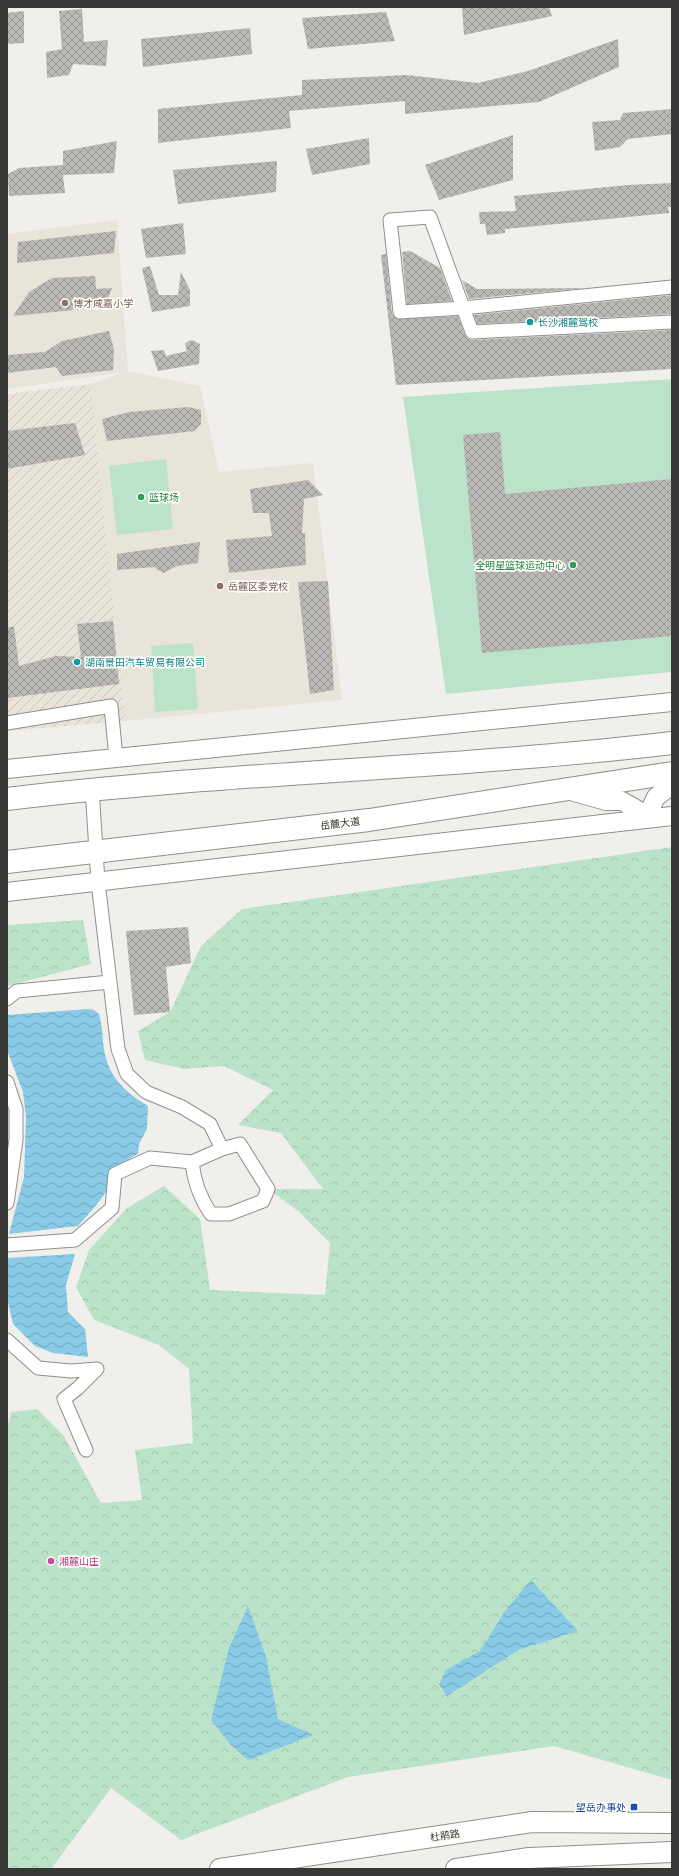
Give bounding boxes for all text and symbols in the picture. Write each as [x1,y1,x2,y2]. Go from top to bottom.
marker: 博才咸嘉小学 [60,298,70,308]
place label: 博才咸嘉小学 [73,298,133,309]
marker: 长沙湘麓驾校 [525,317,535,327]
place label: 长沙湘麓驾校 [538,317,598,328]
marker: 篮球场 [136,492,146,502]
place label: 篮球场 [149,492,179,503]
place label: 全明星篮球运动中心 [475,560,565,571]
marker: 全明星篮球运动中心 [568,560,578,570]
marker: 岳麓区委党校 [215,581,225,591]
place label: 岳麓区委党校 [228,581,288,592]
marker: 湖南景田汽车贸易有限公司 [72,657,82,667]
place label: 湖南景田汽车贸易有限公司 [85,657,205,668]
street label: 岳麓大道 [320,816,361,831]
marker: 湘麓山庄 [46,1556,56,1566]
place label: 湘麓山庄 [59,1556,99,1567]
place label: 望岳办事处 [576,1802,626,1813]
marker: 望岳办事处 [629,1802,639,1812]
street label: 杜鹃路 [429,1828,461,1843]

